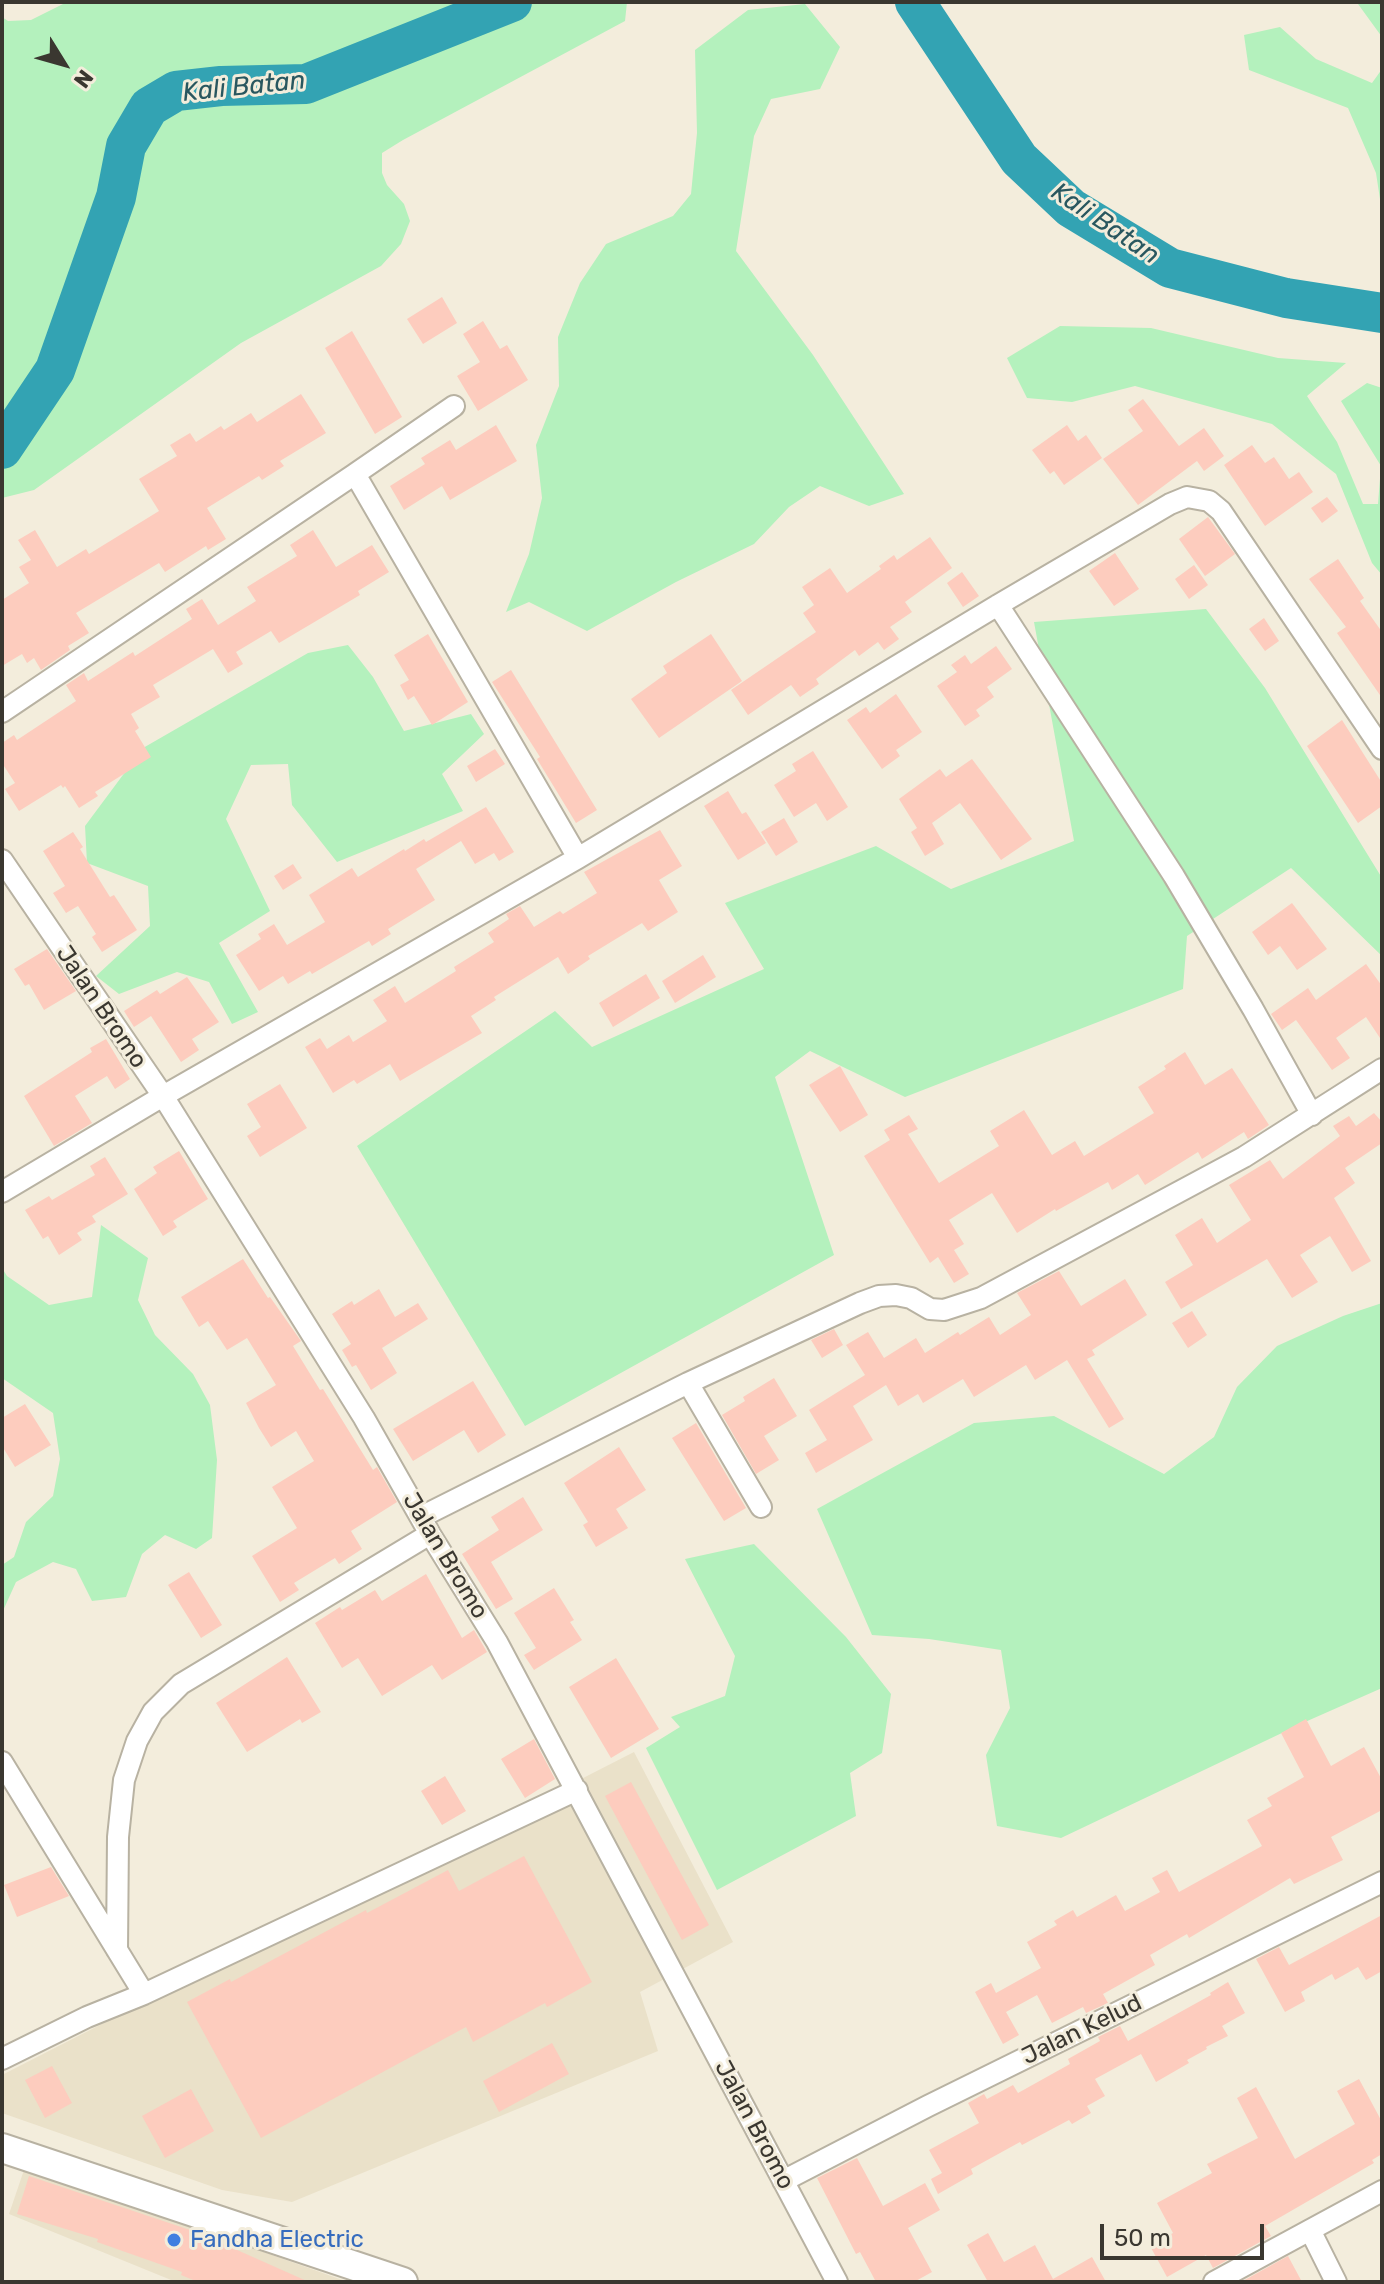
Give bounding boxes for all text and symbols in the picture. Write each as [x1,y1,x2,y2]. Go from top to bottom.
north arrow [24,24,104,104]
text: N [68,64,99,93]
water label: Kali Batan [181,65,307,109]
water label: Kali Batan [1045,177,1165,271]
street label: Jalan Bromo [49,940,153,1074]
street label: Jalan Bromo [396,1488,494,1624]
street label: Jalan Kelud [1017,1989,1147,2071]
street label: Jalan Bromo [708,2056,800,2194]
scale bar [1104,2208,1268,2258]
text: 50 m [1114,2224,1171,2252]
place label: Fandha Electric [190,2226,364,2254]
marker: Fandha Electric [165,2231,183,2249]

